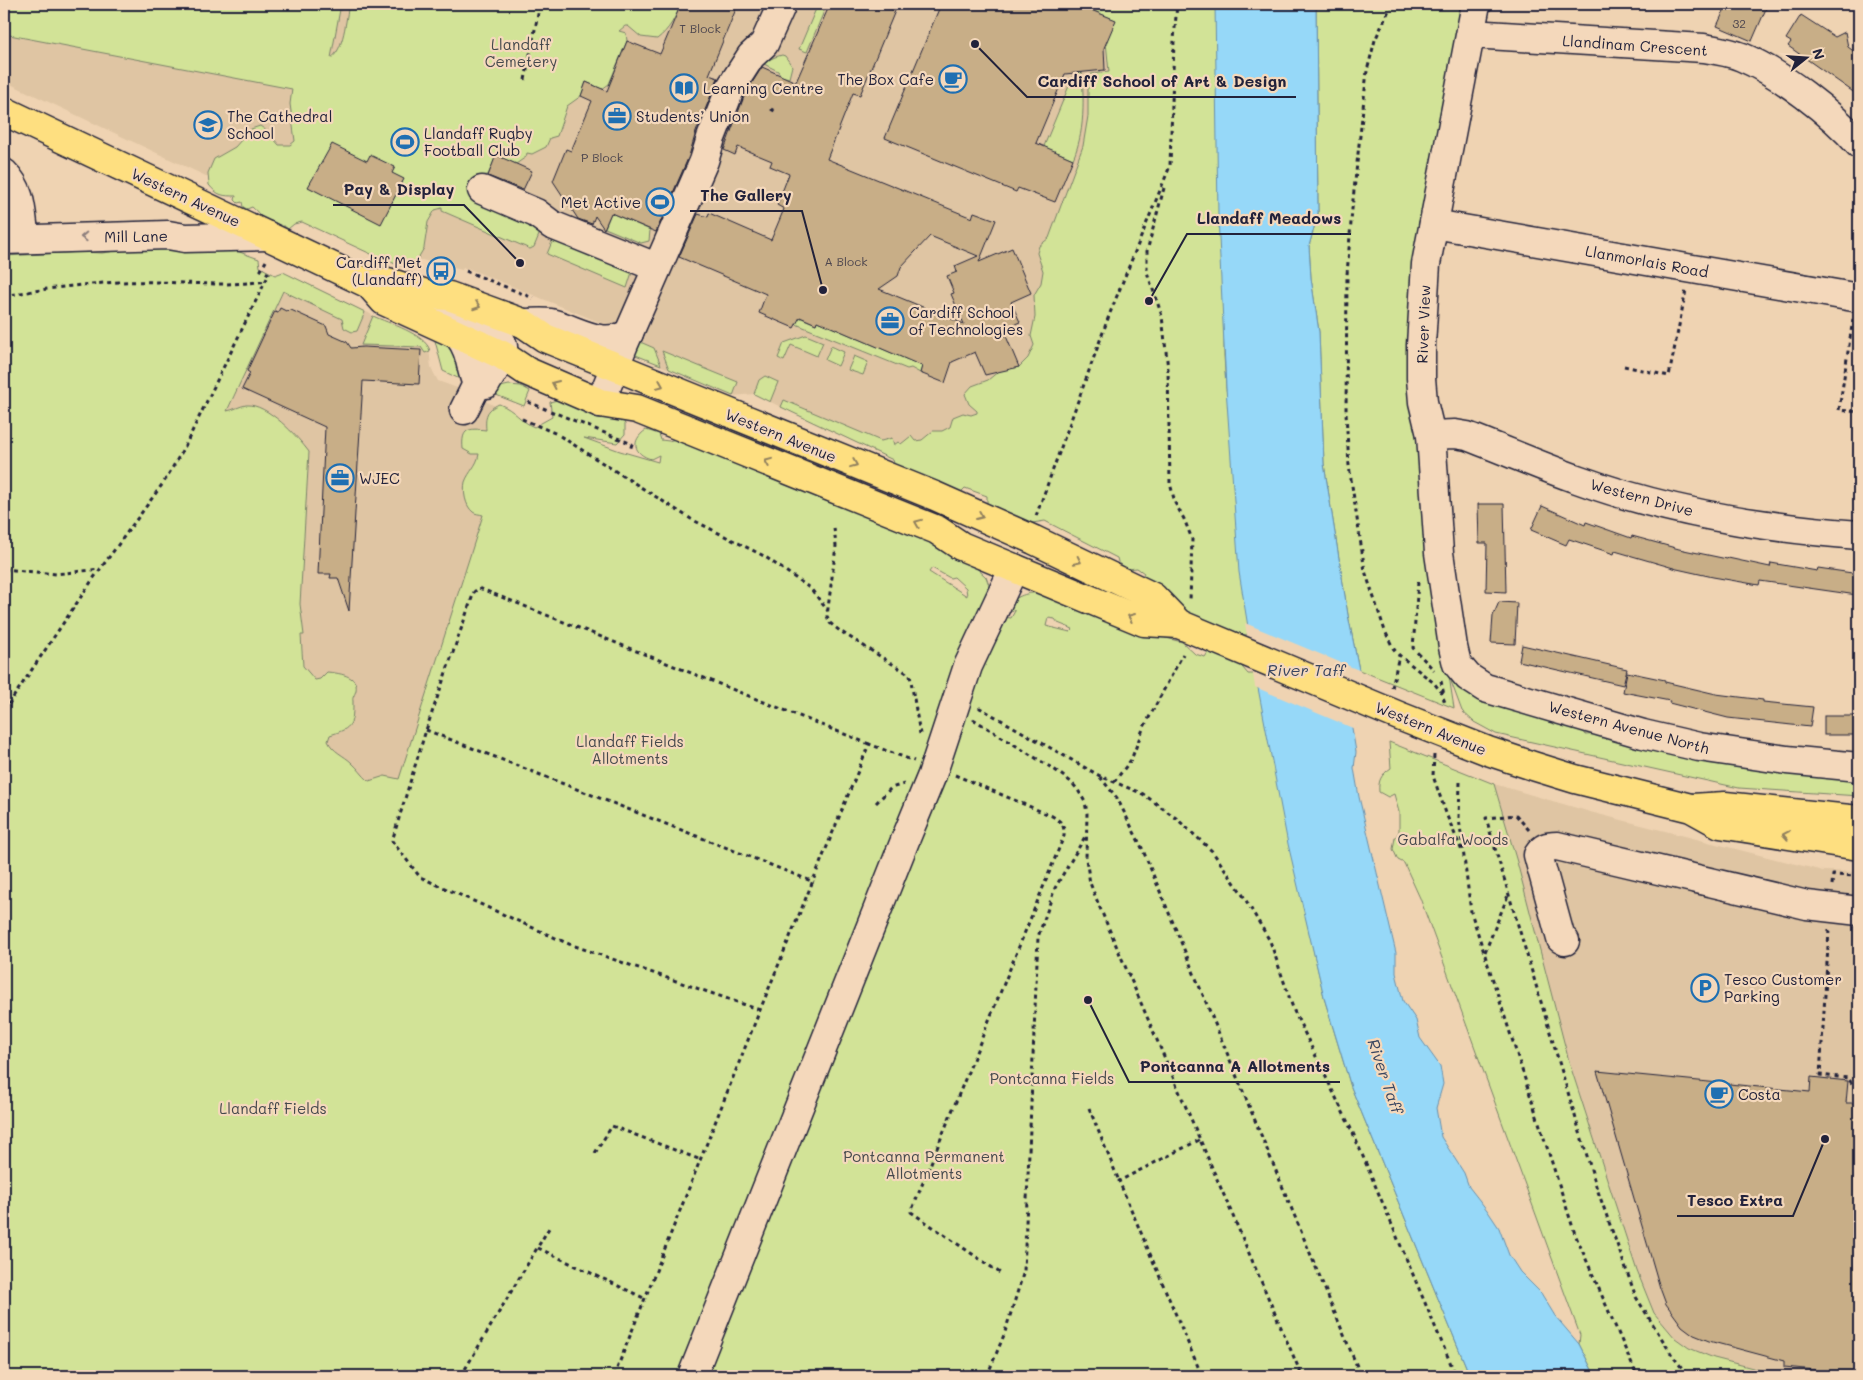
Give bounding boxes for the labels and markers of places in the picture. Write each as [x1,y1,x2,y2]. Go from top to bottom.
cafe icon: The Box Cafe [938,64,968,94]
callout: Cardiff School of Art & Design [1027,66,1296,97]
place label: The Box Cafe [837,69,934,89]
library icon: Learning Centre [669,73,699,103]
place label: Learning Centre [703,78,823,98]
office icon: Students’ Union [602,101,632,131]
place label: The Cathedral School [227,106,332,143]
place label: Students’ Union [636,106,749,126]
school or university icon: The Cathedral School [193,110,223,140]
place label: Llandaff Rugby Football Club [424,123,533,160]
sports icon: Llandaff Rugby Football Club [390,127,420,157]
callout: Pay & Display [333,174,464,205]
callout: The Gallery [690,180,802,211]
sports icon: Met Active [645,187,675,217]
place label: Met Active [561,192,641,212]
callout: Llandaff Meadows [1187,203,1351,234]
place label: Cardiff Met (Llandaff) [336,252,422,289]
bus stop icon: Cardiff Met (Llandaff) [426,256,456,286]
place label: Cardiff School of Technologies [909,302,1023,339]
office icon: Cardiff School of Technologies [875,306,905,336]
office icon: WJEC [325,463,355,493]
place label: WJEC [359,468,400,488]
place label: Tesco Customer Parking [1724,969,1842,1006]
parking icon: Tesco Customer Parking [1690,973,1720,1003]
callout: Pontcanna A Allotments [1129,1051,1340,1082]
cafe icon: Costa [1704,1079,1734,1109]
place label: Costa [1738,1084,1781,1104]
callout: Tesco Extra [1677,1185,1793,1216]

